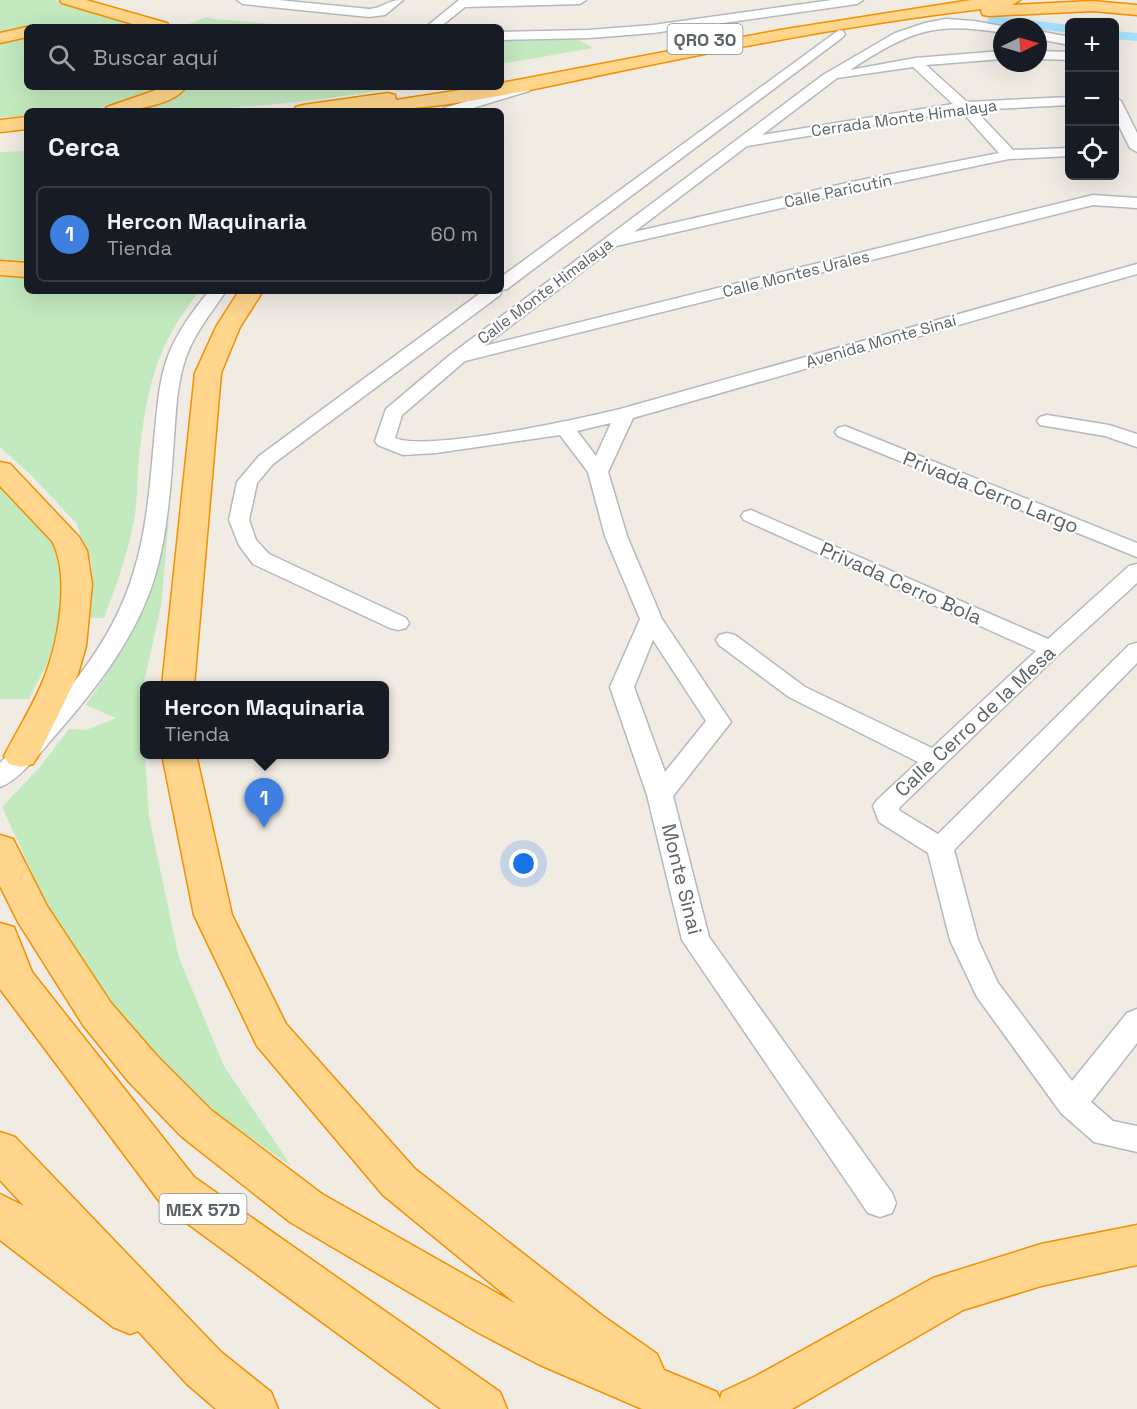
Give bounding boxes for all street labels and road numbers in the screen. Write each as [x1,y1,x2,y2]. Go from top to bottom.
road number: QRO 30 [668,24,742,54]
street label: Cerrada Monte Himalaya [810,95,998,141]
street label: Calle Paricutín [782,169,894,213]
street label: Calle Monte Himalaya [473,233,617,349]
street label: Calle Montes Urales [720,246,872,302]
street label: Avenida Monte Sinaí [803,309,959,373]
street label: Privada Cerro Largo [899,445,1083,539]
street label: Privada Cerro Bola [816,536,986,630]
street label: Calle Cerro de la Mesa [889,640,1061,802]
street label: Monte Sinai [656,821,708,937]
road number: MEX 57D [160,1194,246,1224]

